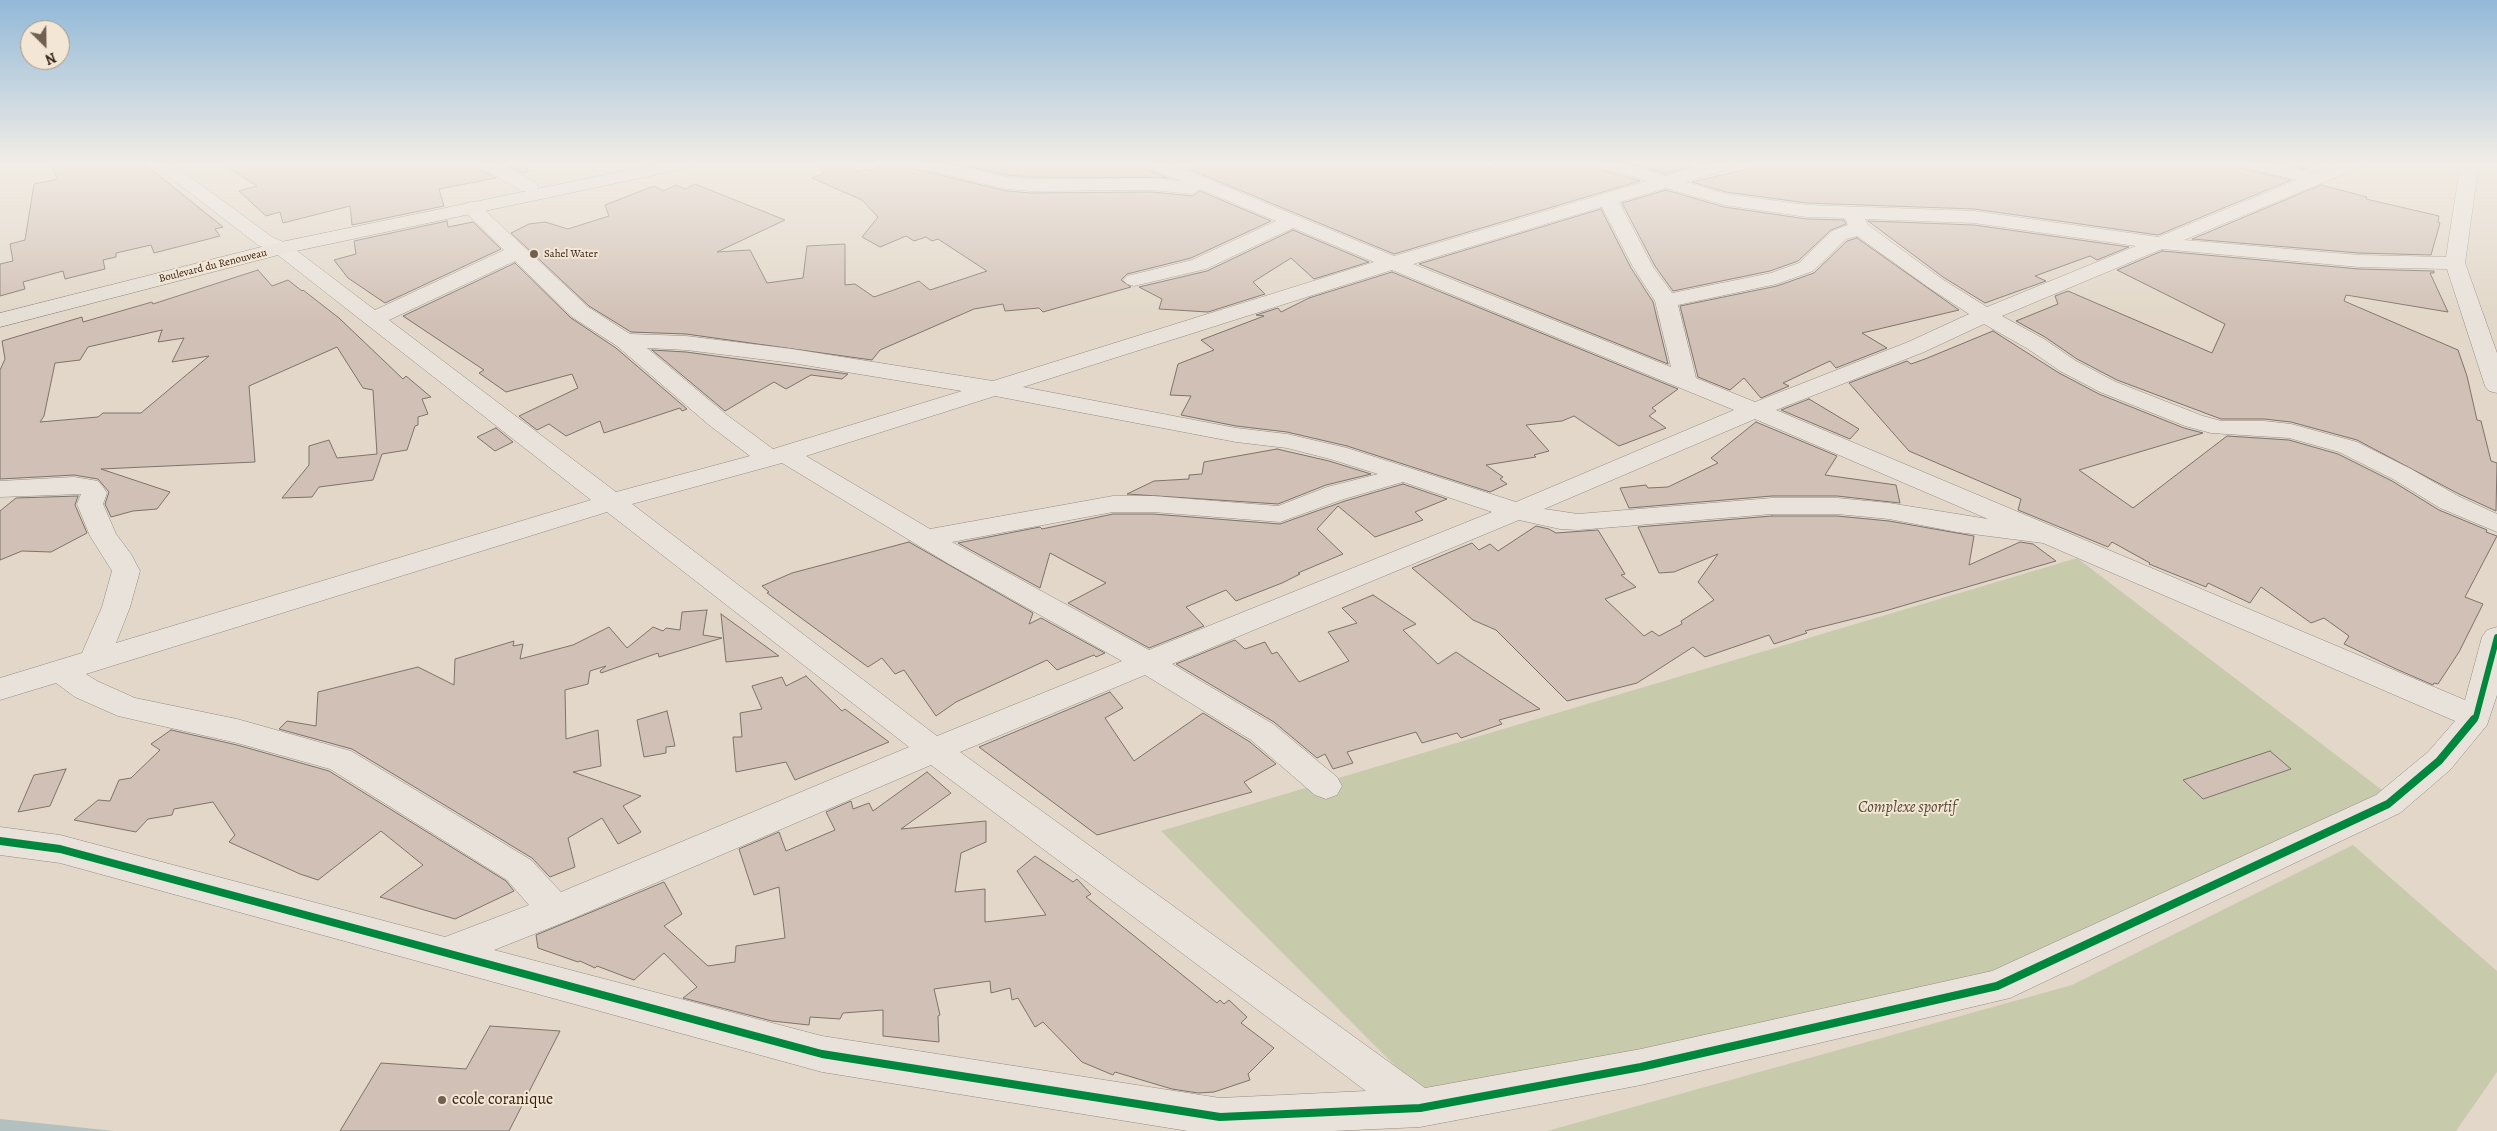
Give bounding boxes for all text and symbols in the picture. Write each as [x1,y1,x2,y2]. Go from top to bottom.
north arrow [20,20,70,70]
text: N [42,48,59,69]
street label: Boulevard du Renouveau [158,246,268,286]
place label: Sahel Water [544,247,598,261]
marker: Sahel Water [528,248,540,260]
park label: Complexe sportif [1858,798,1956,818]
place label: ecole coranique [452,1090,553,1110]
marker: ecole coranique [436,1094,448,1106]

